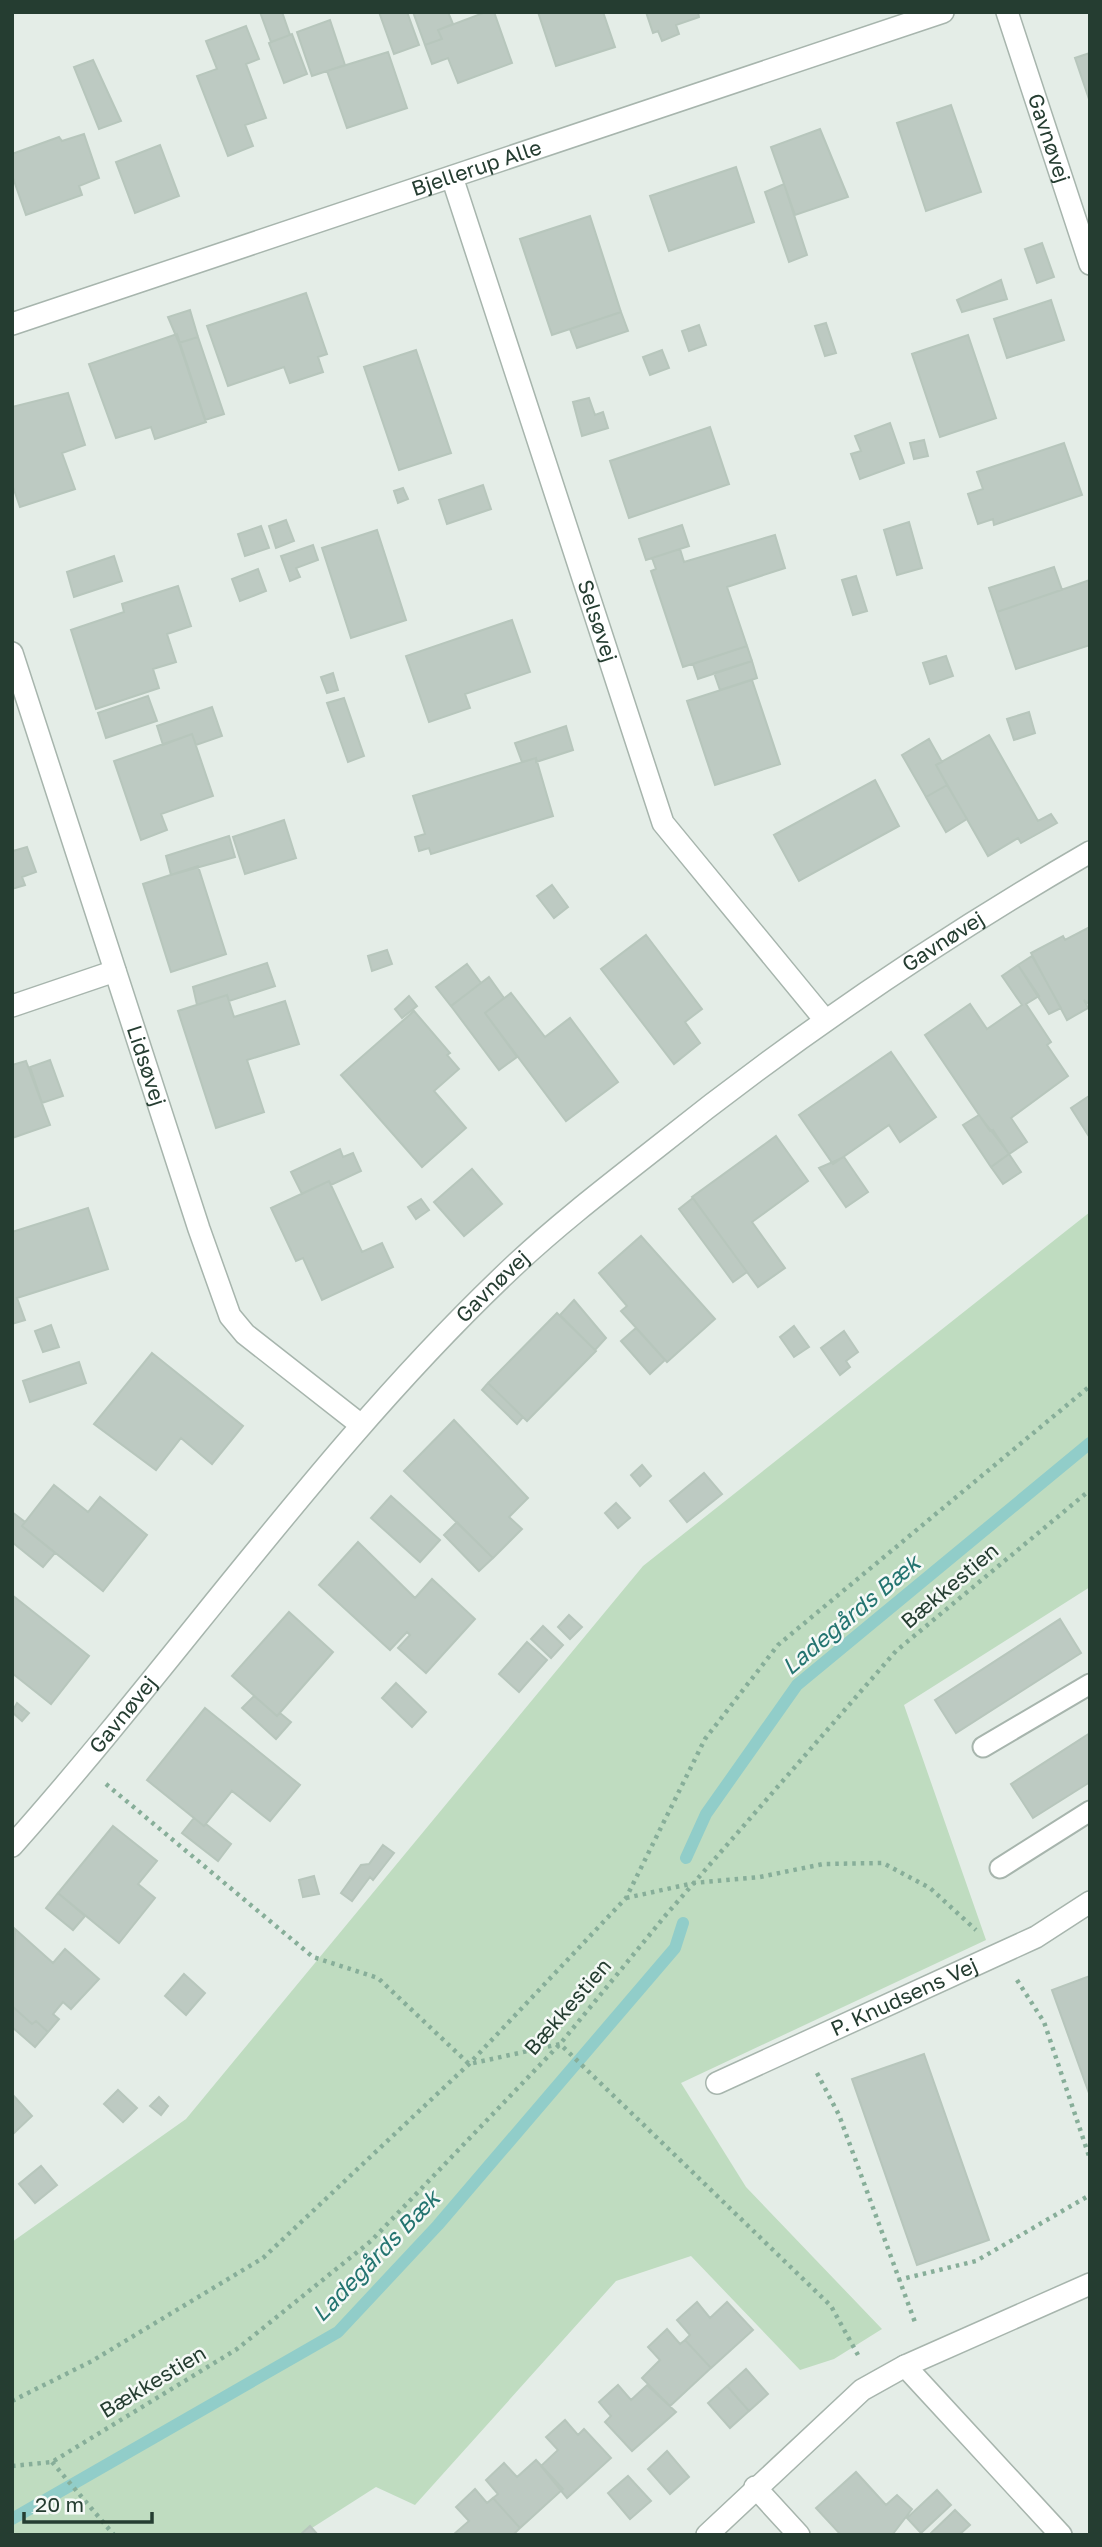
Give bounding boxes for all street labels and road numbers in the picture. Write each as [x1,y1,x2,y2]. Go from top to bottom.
street label: Gavnøvej [1023,90,1076,186]
street label: Bjellerup Alle [408,133,545,201]
street label: Selsøvej [572,576,624,665]
street label: Gavnøvej [897,905,989,977]
street label: Lidsøvej [122,1022,172,1109]
street label: Gavnøvej [450,1244,534,1327]
street label: Bækkestien [895,1537,1003,1634]
street label: Gavnøvej [83,1670,162,1758]
street label: P. Knudsens Vej [826,1951,981,2041]
street label: Bækkestien [518,1953,616,2060]
street label: Bækkestien [95,2339,210,2423]

